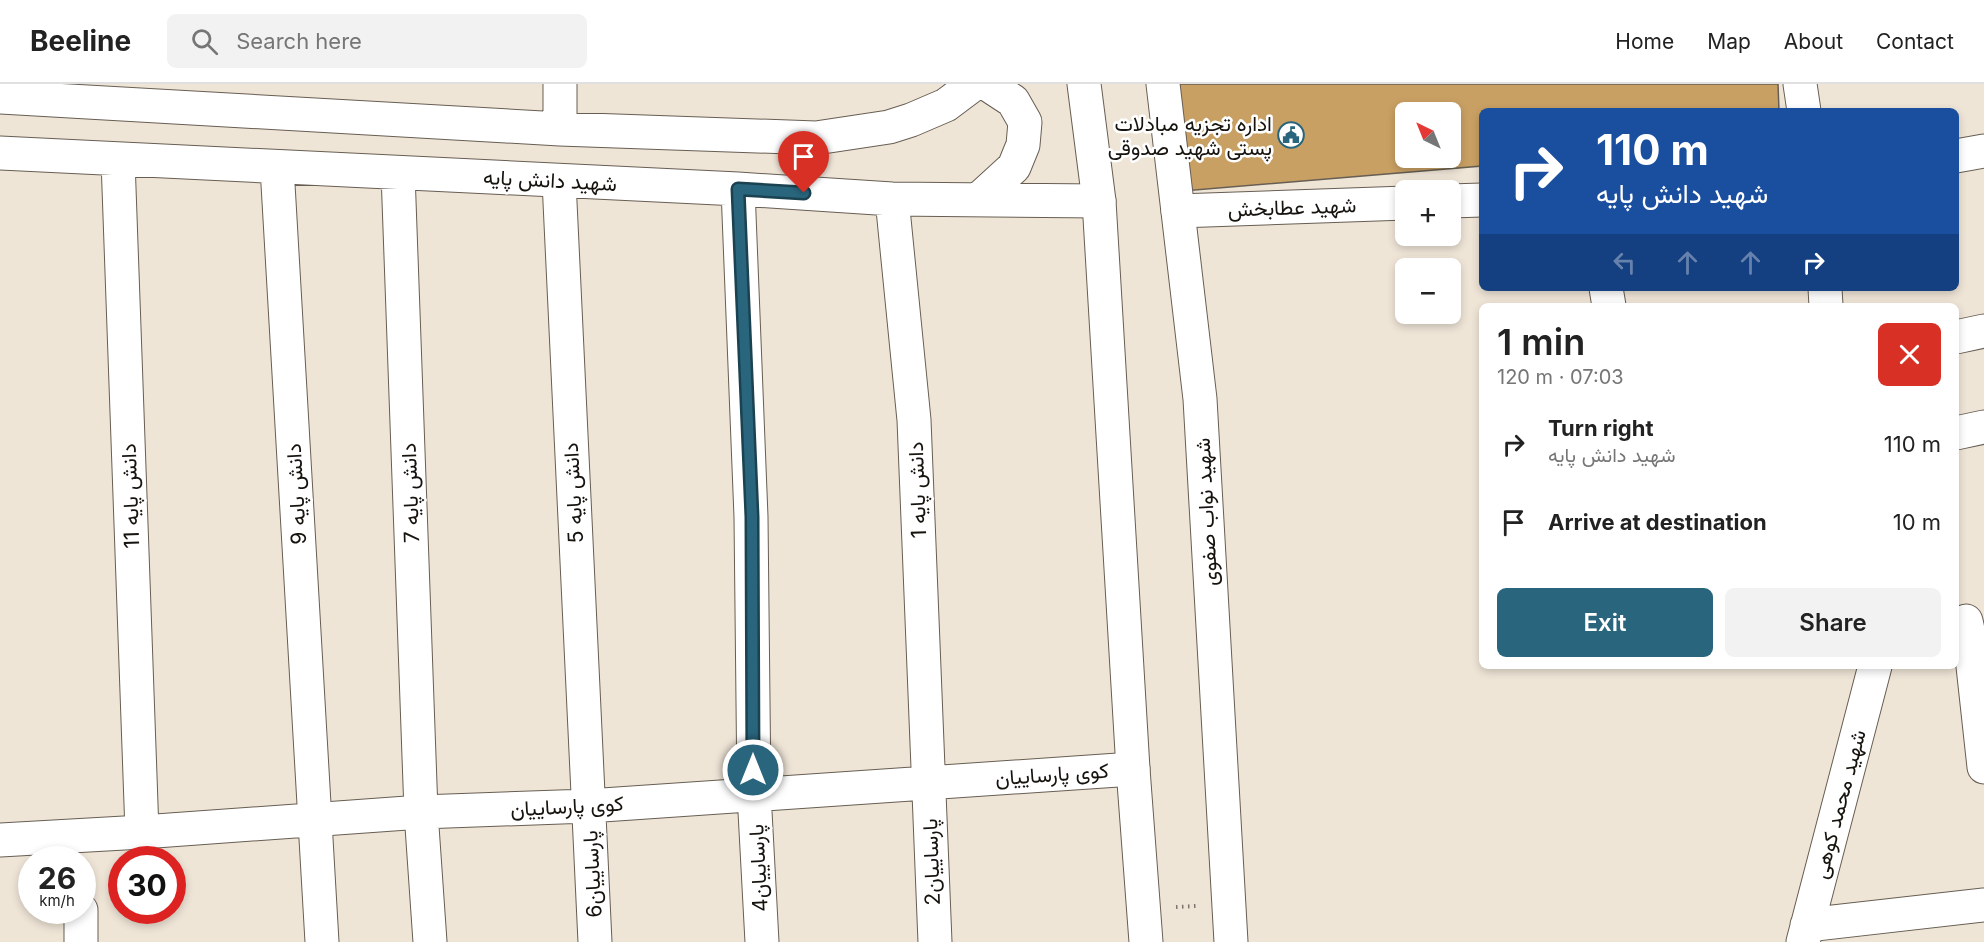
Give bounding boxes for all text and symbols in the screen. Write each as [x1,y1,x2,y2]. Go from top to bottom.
search box [167,14,587,68]
text: Beeline [30,24,131,58]
icon: search [188,25,221,58]
text: Search here [236,28,362,54]
text: Home [1615,29,1674,54]
text: Map [1707,29,1751,54]
text: About [1784,29,1843,54]
text: Contact [1876,29,1954,54]
north arrow [1395,102,1461,168]
map controls [1395,102,1461,324]
place label: اداره تجزیه مبادلات پستی شهید صدوقی [1108,111,1272,162]
public building icon: اداره تجزیه مبادلات پستی شهید صدوقی [1276,120,1306,150]
text: 110 m [1596,124,1709,175]
pin [778,131,829,193]
icon: right [1497,132,1575,210]
icon: arrive [787,140,820,173]
street label: شهید دانش پایه [482,164,618,198]
text: شهید دانش پایه [1596,177,1768,210]
button: + [1395,180,1461,246]
street label: شهید عطابخش [1227,192,1357,223]
icon: left [1608,246,1641,279]
icon: ahead [1671,246,1704,279]
icon: ahead [1734,246,1767,279]
icon: right [1797,246,1830,279]
button: − [1395,258,1461,324]
text: 1 min [1497,320,1585,364]
button: close [1878,323,1941,386]
text: 120 m · 07:03 [1497,365,1624,389]
text: Turn right [1548,415,1654,441]
icon: right [1497,428,1530,461]
text: 110 m [1884,431,1941,457]
street label: شهید نواب صفوی [1190,437,1223,587]
street label: دانش پایه 1 [903,441,933,539]
street label: دانش پایه 7 [396,442,426,543]
street label: دانش پایه 5 [558,442,590,544]
street label: دانش پایه 11 [116,443,146,549]
street label: دانش پایه 9 [281,443,313,545]
text: شهید دانش پایه [1548,443,1676,467]
icon: arrive [1497,506,1530,539]
text: Arrive at destination [1548,509,1767,535]
text: 10 m [1893,509,1941,535]
button: Exit [1497,588,1713,657]
button: Share [1725,588,1941,657]
street label: شهید محمد کوهی [1807,727,1872,881]
position arrow [721,738,785,802]
street label: کوی پارساییان [994,758,1110,792]
street label: کوی پارساییان [510,791,624,823]
street label: پارساییان2 [917,818,947,906]
street label: پارساییان4 [743,823,775,913]
street label: پارساییان6 [577,830,609,918]
speed limit sign: 30 [108,846,186,924]
text: 26 [38,860,76,896]
text: km/h [39,891,75,910]

